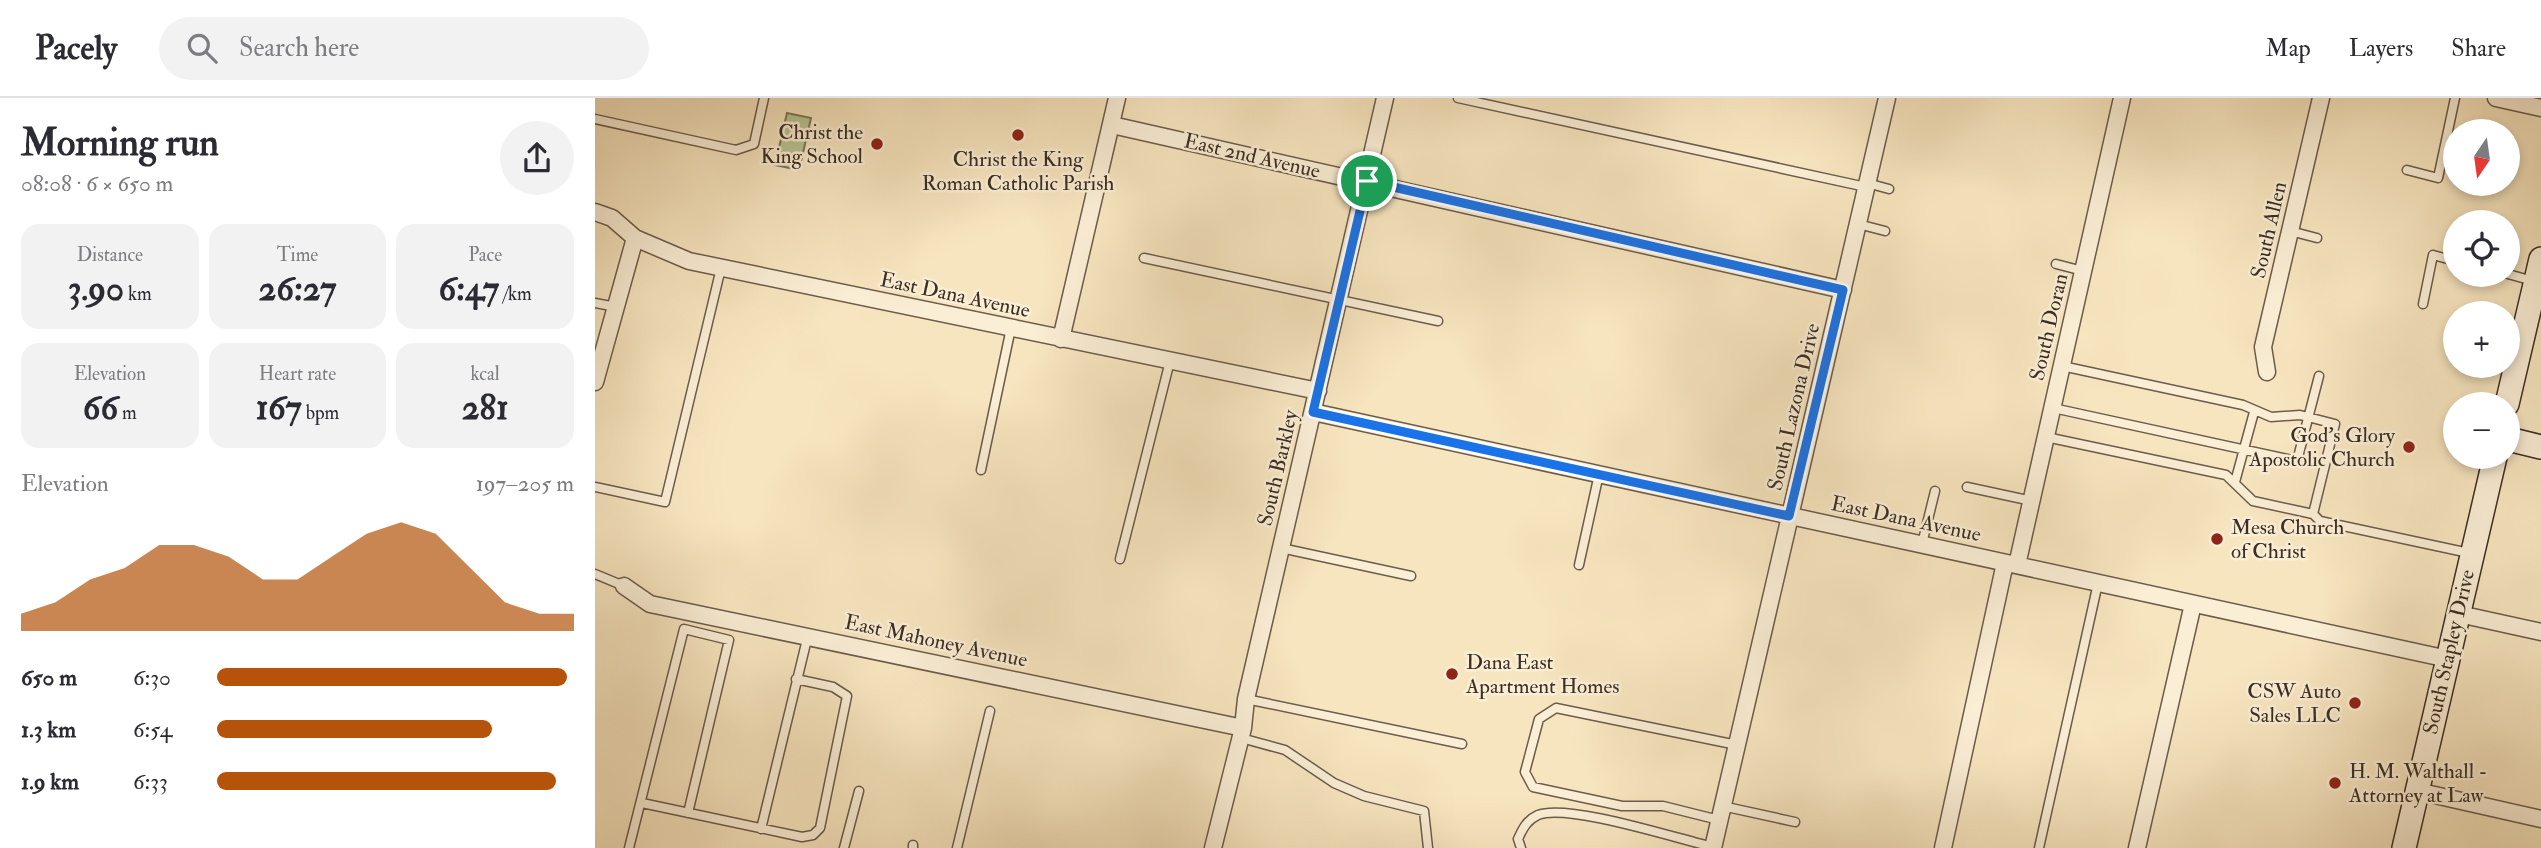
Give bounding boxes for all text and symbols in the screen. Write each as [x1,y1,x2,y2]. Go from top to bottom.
search box [159,17,649,80]
text: Pacely [35,28,117,69]
icon: search [183,29,221,67]
text: Search here [239,32,359,64]
text: Map [2266,33,2311,64]
text: Layers [2349,33,2413,64]
text: Share [2451,33,2506,64]
text: Morning run [21,119,219,167]
place label: Christ the King School [760,119,864,170]
north arrow [2443,119,2520,196]
map controls [2443,119,2520,469]
button: share [500,121,574,195]
marker: Christ the King Roman Catholic Parish [1010,127,1026,143]
street label: East 2nd Avenue [1181,127,1323,185]
marker: Christ the King School [869,136,885,152]
place label: Christ the King Roman Catholic Parish [922,146,1114,197]
pin [1337,151,1397,211]
icon: arrive [1348,162,1386,200]
text: 08:08 · 6 × 650 m [21,169,173,198]
street label: South Allen [2245,179,2293,281]
button: locate [2443,210,2520,287]
text: Distance [77,243,143,267]
text: Time [277,243,318,267]
text: Pace [468,243,502,267]
street label: East Dana Avenue [878,266,1033,324]
text: 3.90 [68,267,124,311]
text: 26:27 [259,267,336,311]
text: 6:47 [439,267,499,311]
street label: South Doran [2024,271,2074,383]
text: km [124,282,152,306]
text: /km [499,282,532,306]
button: + [2443,301,2520,378]
street label: South Lazona Drive [1762,320,1826,493]
text: Elevation [74,362,146,386]
text: Heart rate [259,362,336,386]
text: kcal [471,362,500,386]
text: 66 [83,386,118,430]
text: 167 [256,386,302,430]
text: 281 [462,386,508,430]
button: − [2443,392,2520,469]
text: m [118,401,137,425]
text: bpm [302,401,339,425]
street label: South Barkley [1252,407,1305,529]
place label: God’s Glory Apostolic Church [2248,422,2396,473]
marker: God’s Glory Apostolic Church [2401,439,2417,455]
text: Elevation [21,469,109,498]
text: 197–205 m [476,469,574,498]
street label: East Dana Avenue [1829,490,1984,548]
place label: Mesa Church of Christ [2231,514,2344,565]
marker: Mesa Church of Christ [2209,531,2225,547]
street label: South Stapley Drive [2417,567,2481,737]
street label: East Mahoney Avenue [842,608,1030,674]
place label: Dana East Apartment Homes [1465,649,1619,700]
text: 650 m [21,663,77,692]
text: 6:30 [133,663,171,692]
marker: Dana East Apartment Homes [1444,666,1460,682]
place label: CSW Auto Sales LLC [2247,678,2341,729]
marker: CSW Auto Sales LLC [2347,695,2363,711]
text: 1.3 km [21,715,76,744]
text: 6:54 [133,715,172,744]
place label: H. M. Walthall - Attorney at Law [2348,758,2487,809]
text: 1.9 km [21,767,79,796]
text: 6:33 [133,767,168,796]
marker: H. M. Walthall - Attorney at Law [2327,775,2343,791]

